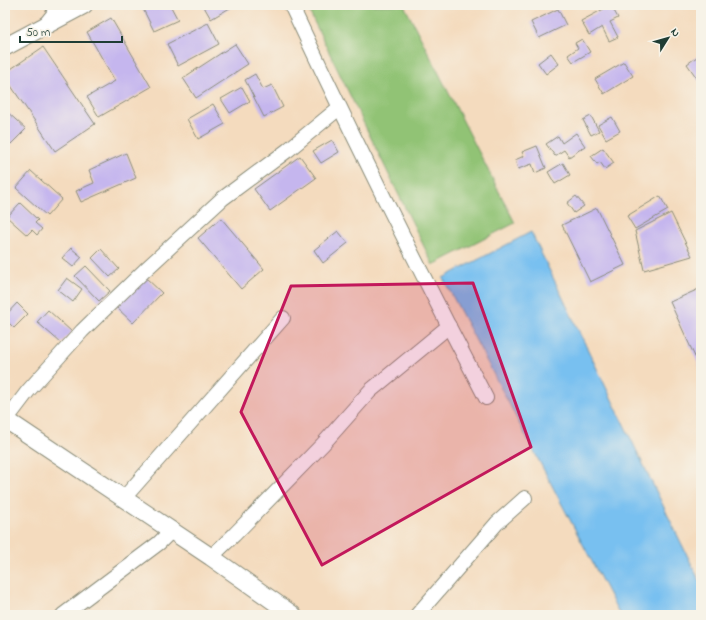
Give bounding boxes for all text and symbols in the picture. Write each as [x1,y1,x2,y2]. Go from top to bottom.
scale bar [20,18,122,44]
north arrow [648,18,688,58]
text: 50 m [26,24,50,42]
text: N [667,25,684,40]

